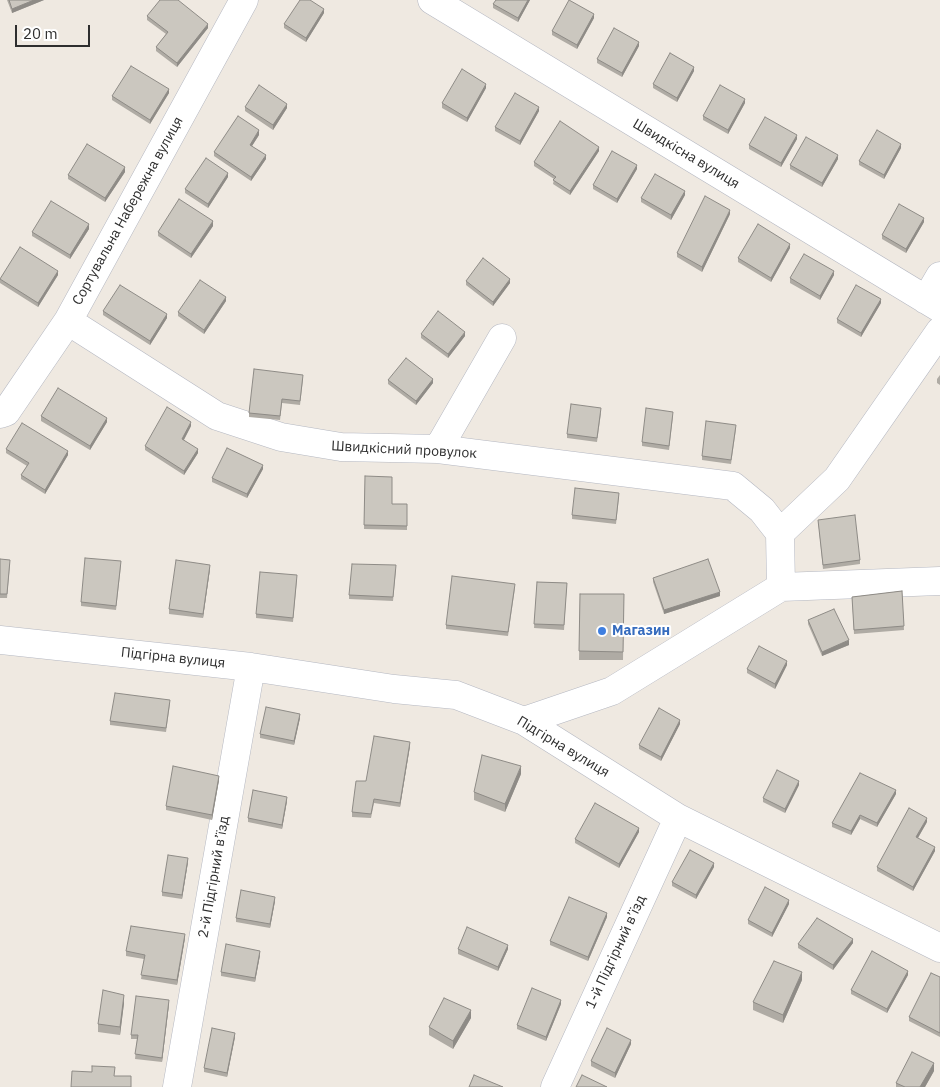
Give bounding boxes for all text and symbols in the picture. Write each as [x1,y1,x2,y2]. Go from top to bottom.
scale bar [18,15,92,47]
text: 20 m [23,24,58,43]
street label: Сортувальна Набережна вулиця [69,114,187,308]
street label: Швидкісна вулиця [630,116,742,192]
street label: Швидкісний провулок [331,438,477,462]
place label: Магазин [612,623,670,639]
marker: Магазин [596,625,608,637]
street label: Підгірна вулиця [120,644,226,672]
street label: Підгірна вулиця [514,713,612,781]
street label: 2-й Підгірний в’їзд [195,815,233,939]
street label: 1-й Підгірний в’їзд [582,892,650,1012]

